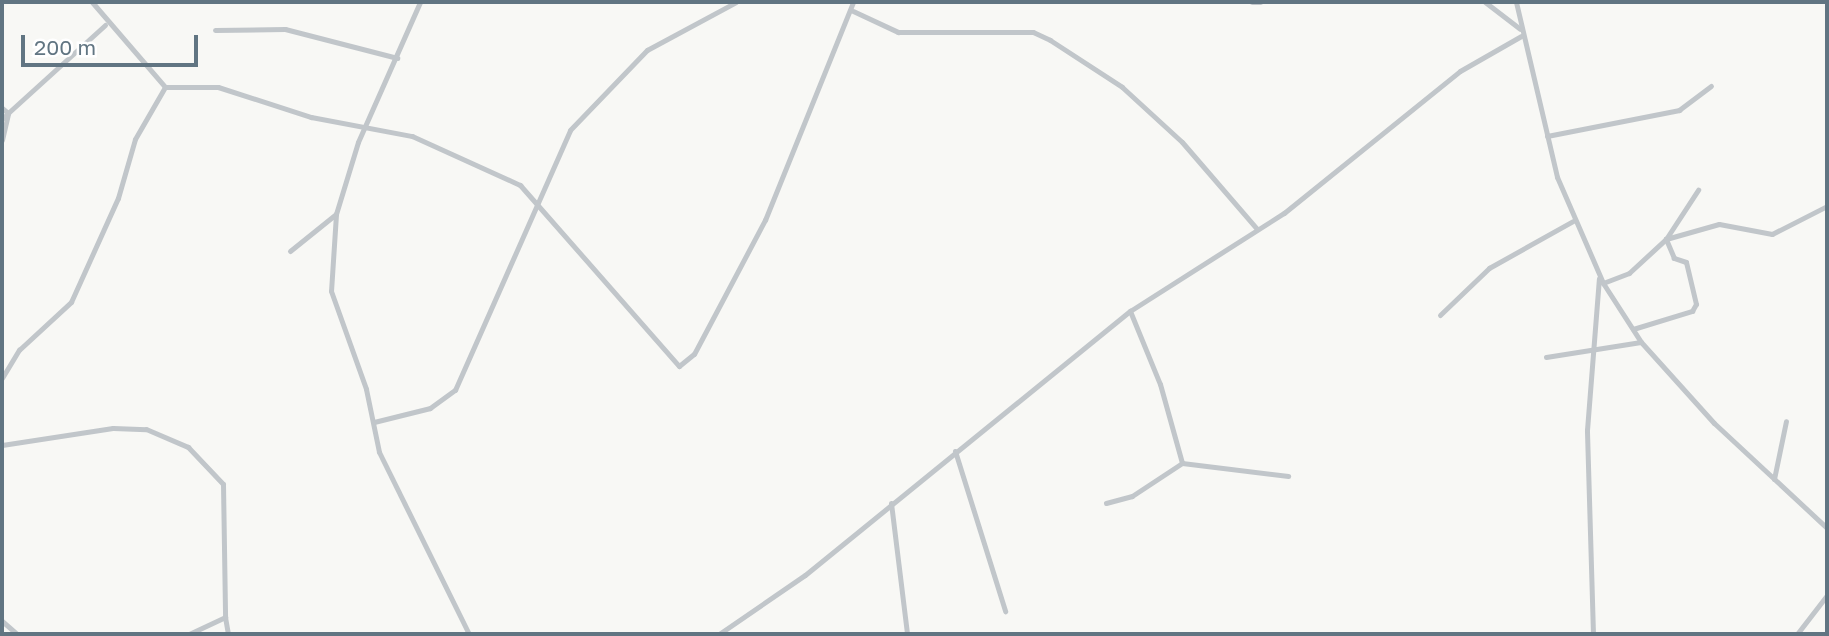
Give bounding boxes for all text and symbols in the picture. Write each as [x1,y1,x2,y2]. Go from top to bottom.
scale bar [24,21,201,65]
text: 200 m [34,34,96,60]

